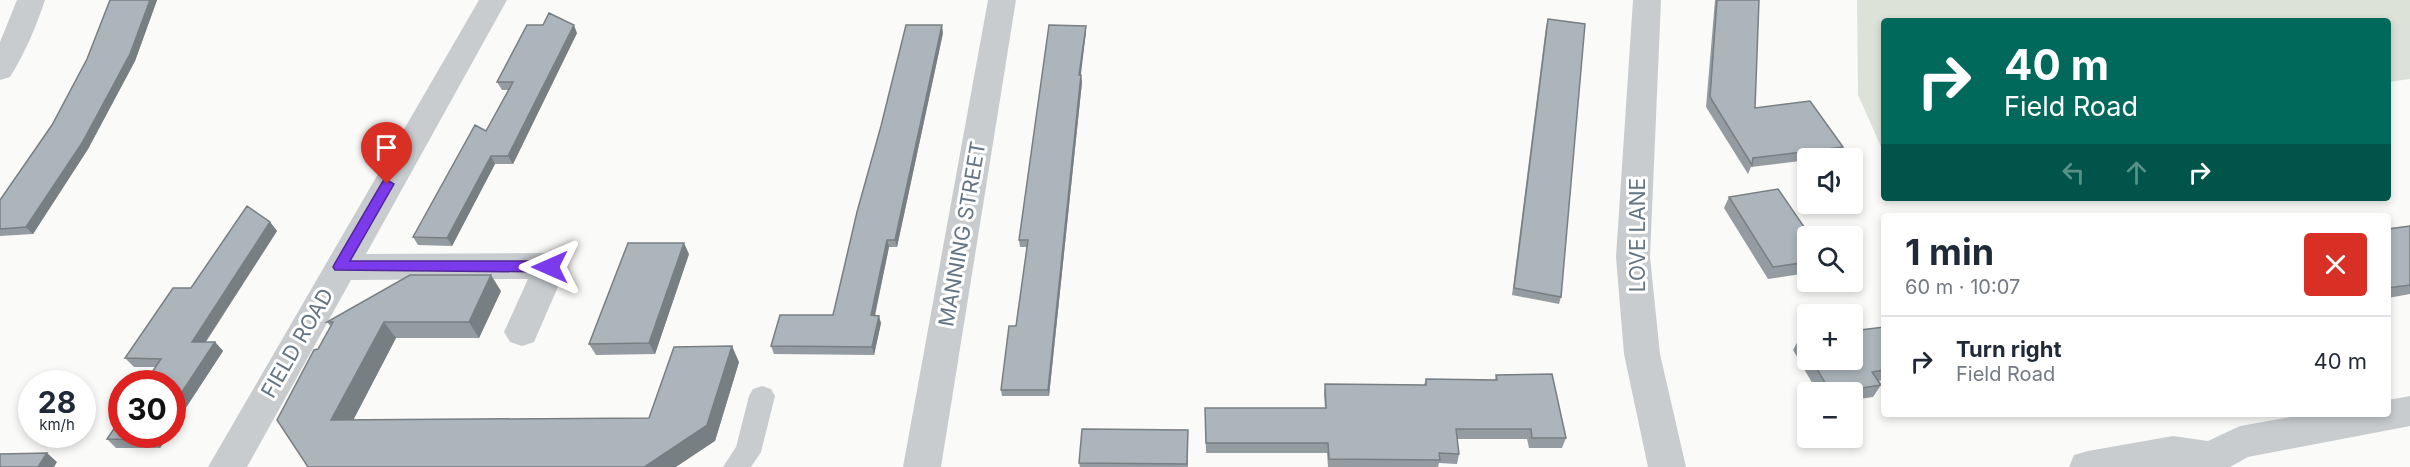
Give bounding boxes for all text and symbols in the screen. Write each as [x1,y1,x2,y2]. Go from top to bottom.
text: 40 m [2004,39,2109,90]
icon: right [1905,42,1983,120]
text: Field Road [2004,90,2138,123]
pin [361,122,412,184]
icon: arrive [370,131,403,164]
street label: MANNING STREET [933,140,991,328]
map controls [1797,148,1863,448]
button: sound [1797,148,1863,214]
icon: left [2057,156,2090,189]
icon: ahead [2120,156,2153,189]
icon: right [2183,156,2216,189]
street label: LOVE LANE [1625,178,1650,292]
button: search [1797,226,1863,292]
text: 1 min [1905,230,1994,274]
button: close [2304,233,2367,296]
position arrow [518,235,582,299]
text: 60 m · 10:07 [1905,275,2020,299]
street label: FIELD ROAD [256,284,338,402]
button: + [1797,304,1863,370]
text: Turn right [1956,336,2062,362]
icon: right [1905,345,1938,378]
text: 40 m [2313,348,2367,374]
text: Field Road [1956,362,2055,386]
speed limit sign: 30 [108,370,186,448]
button: − [1797,382,1863,448]
text: 28 [38,384,76,420]
text: km/h [39,415,75,434]

